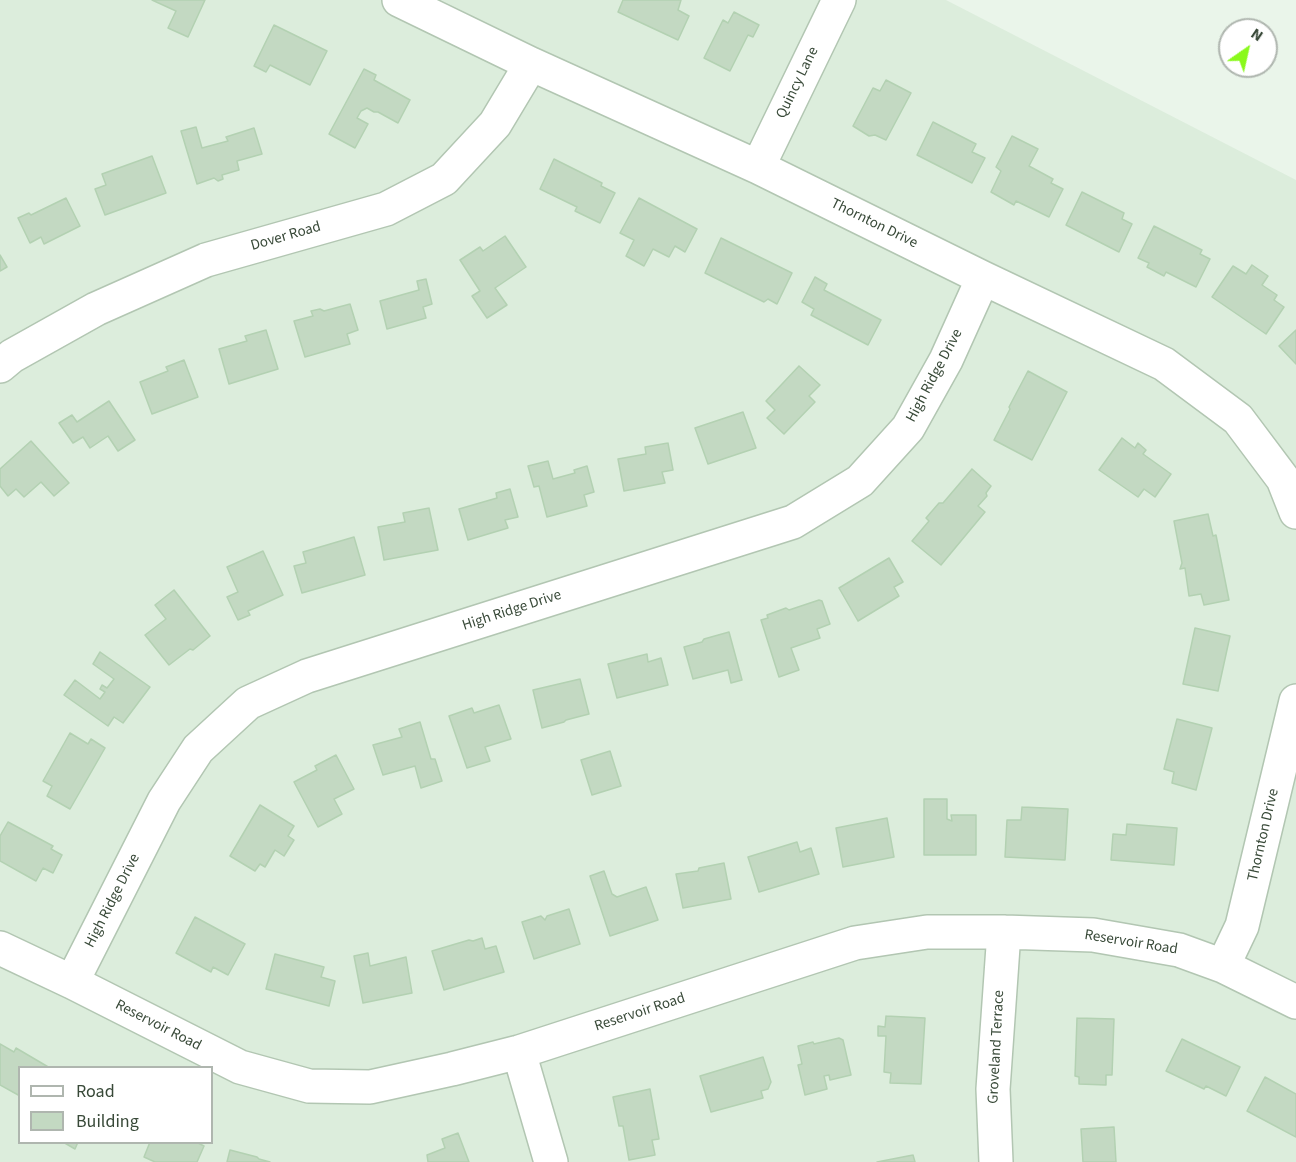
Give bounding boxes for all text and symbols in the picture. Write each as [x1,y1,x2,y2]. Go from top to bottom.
north arrow [1218,18,1278,78]
text: N [1246,23,1268,47]
street label: Quincy Lane [773,44,823,122]
street label: Thornton Drive [828,195,920,253]
street label: Dover Road [249,218,323,256]
street label: High Ridge Drive [903,326,967,426]
street label: High Ridge Drive [460,587,564,635]
street label: Thornton Drive [1245,787,1283,883]
street label: High Ridge Drive [82,851,144,951]
street label: Reservoir Road [1083,927,1179,959]
street label: Reservoir Road [592,990,688,1036]
street label: Groveland Terrace [985,990,1009,1104]
street label: Reservoir Road [112,997,204,1055]
legend [18,1066,213,1144]
text: Road [76,1079,115,1104]
text: Building [76,1109,139,1134]

